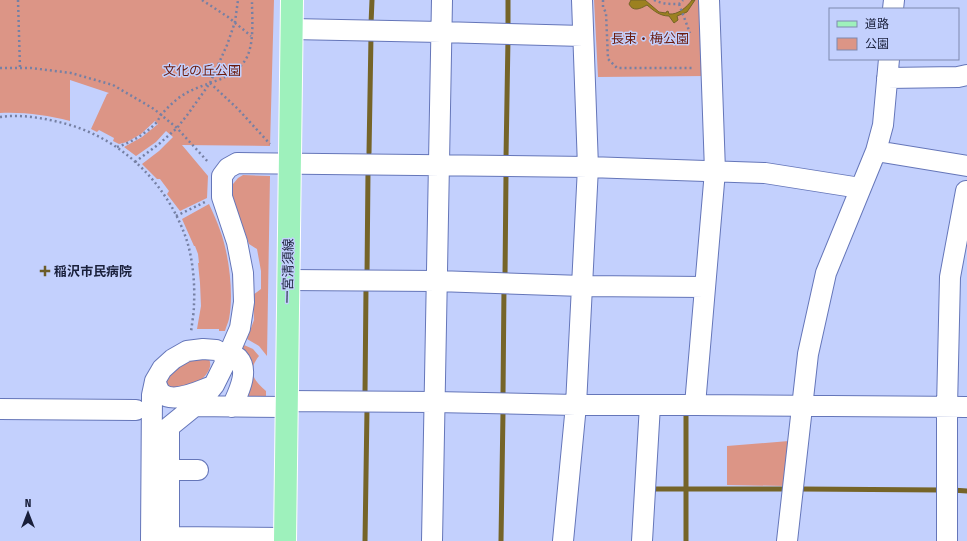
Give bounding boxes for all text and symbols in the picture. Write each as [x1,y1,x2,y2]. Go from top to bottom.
legend [829,8,959,60]
text: 道路 [865,17,889,31]
park label: 長束・梅公園 [611,31,689,46]
text: 公園 [865,37,889,51]
park label: 文化の丘公園 [163,63,241,78]
street label: 一宮清須線 [280,238,296,304]
place label: 稲沢市民病院 [54,264,132,279]
marker: 稲沢市民病院 [39,265,51,277]
north arrow [8,493,48,533]
text: N [25,497,31,510]

